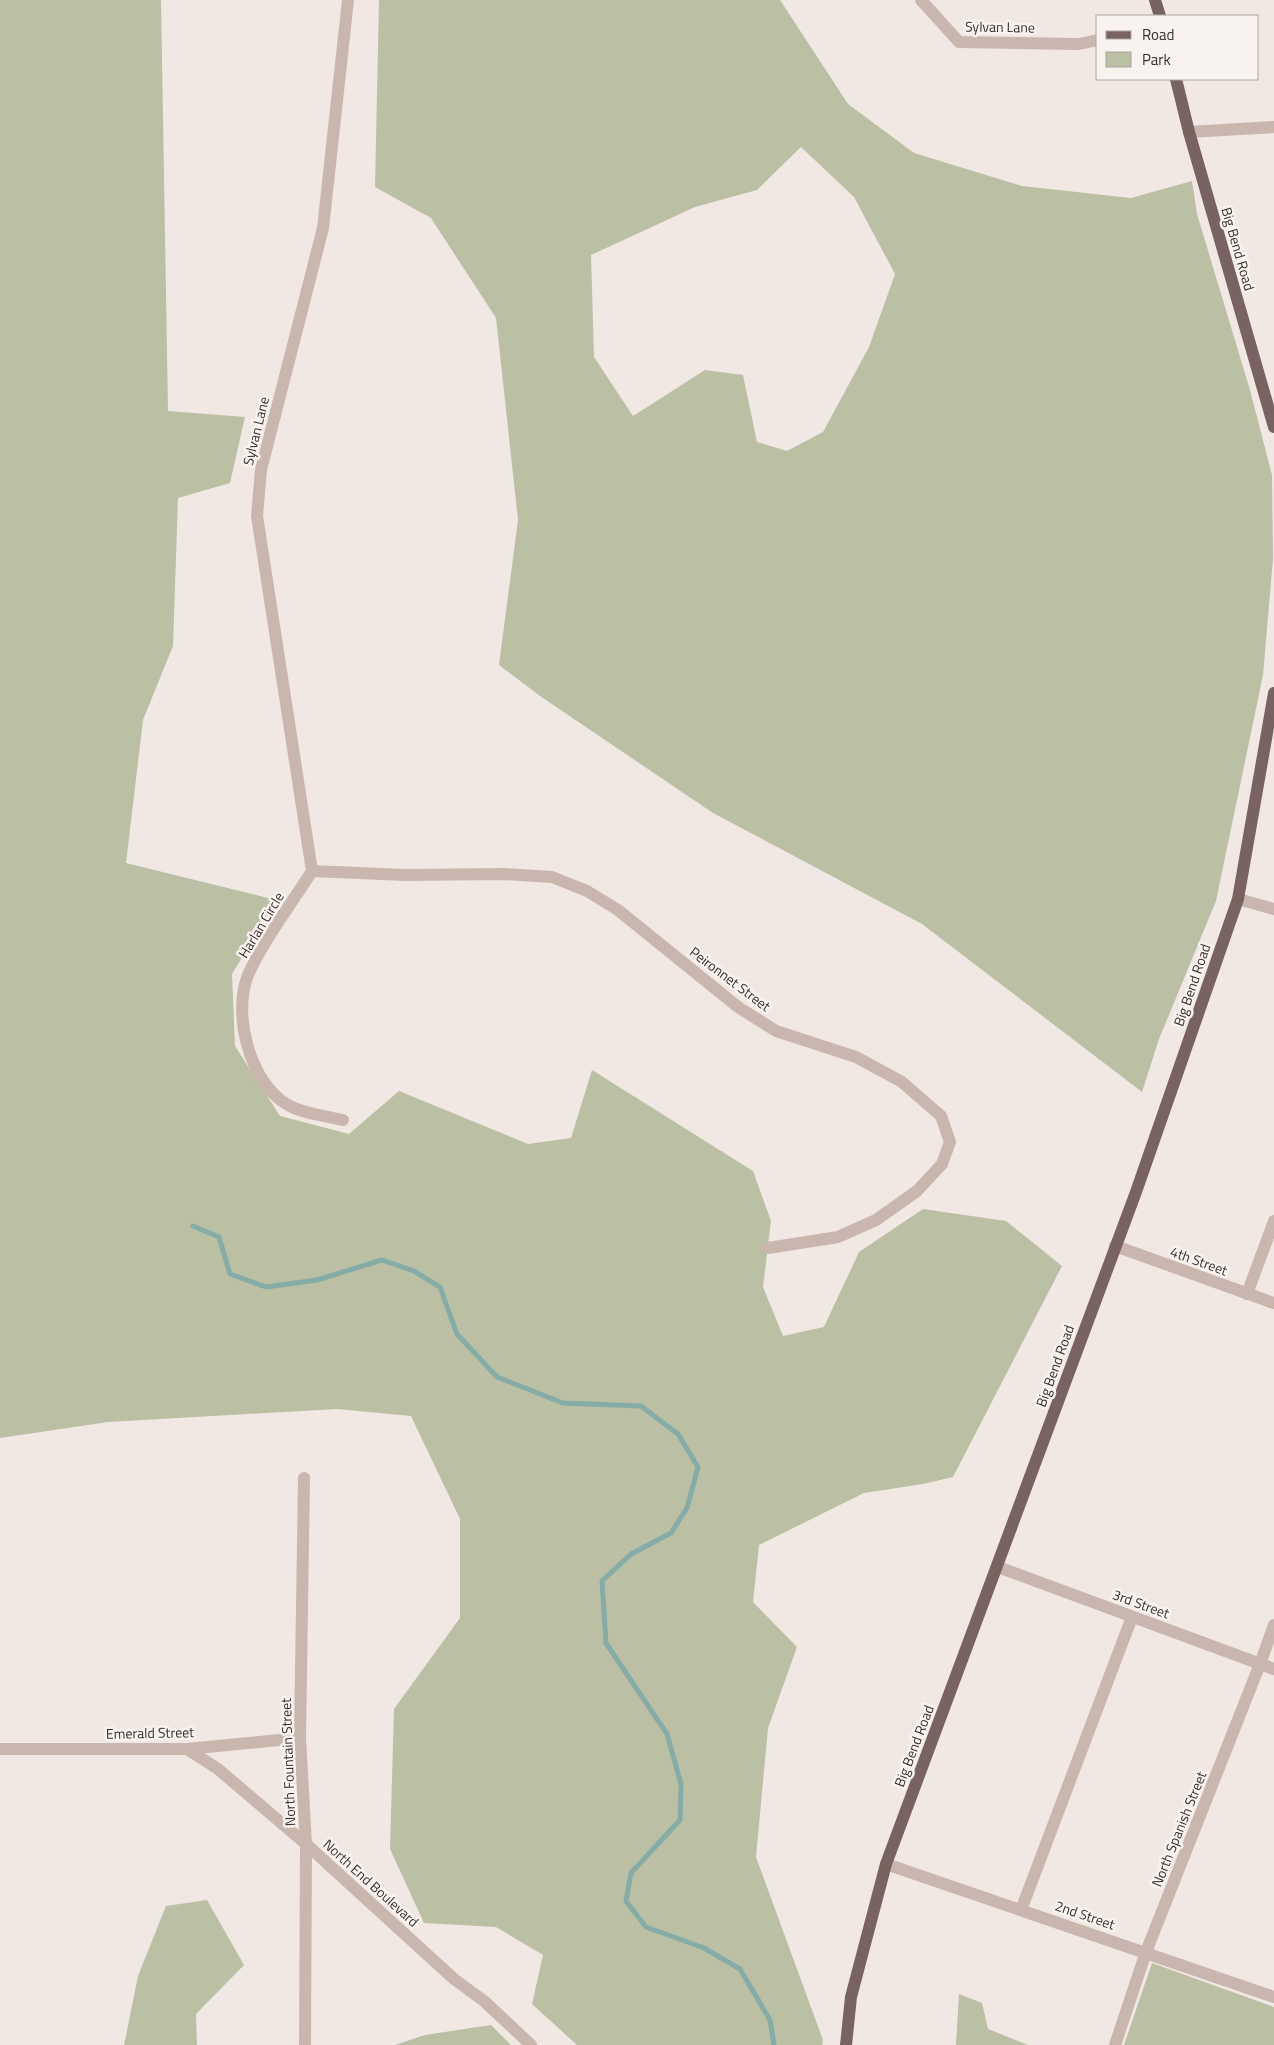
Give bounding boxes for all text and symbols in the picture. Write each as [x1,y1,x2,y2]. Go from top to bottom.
street label: Sylvan Lane [965,15,1035,38]
legend [1096,15,1259,80]
text: Road [1142,23,1174,46]
text: Park [1142,48,1171,71]
street label: Big Bend Road [1217,205,1260,293]
street label: Sylvan Lane [237,394,274,467]
street label: Harlan Circle [233,888,289,962]
street label: Peironnet Street [685,941,775,1016]
street label: Big Bend Road [1168,941,1215,1029]
street label: 4th Street [1168,1240,1231,1281]
street label: Big Bend Road [1030,1322,1079,1410]
street label: 3rd Street [1110,1584,1173,1624]
street label: North Fountain Street [275,1697,300,1826]
street label: Big Bend Road [888,1702,939,1790]
street label: Emerald Street [106,1721,194,1744]
street label: North Spanish Street [1146,1768,1211,1890]
street label: North End Boulevard [319,1834,424,1931]
street label: 2nd Street [1052,1895,1118,1935]

